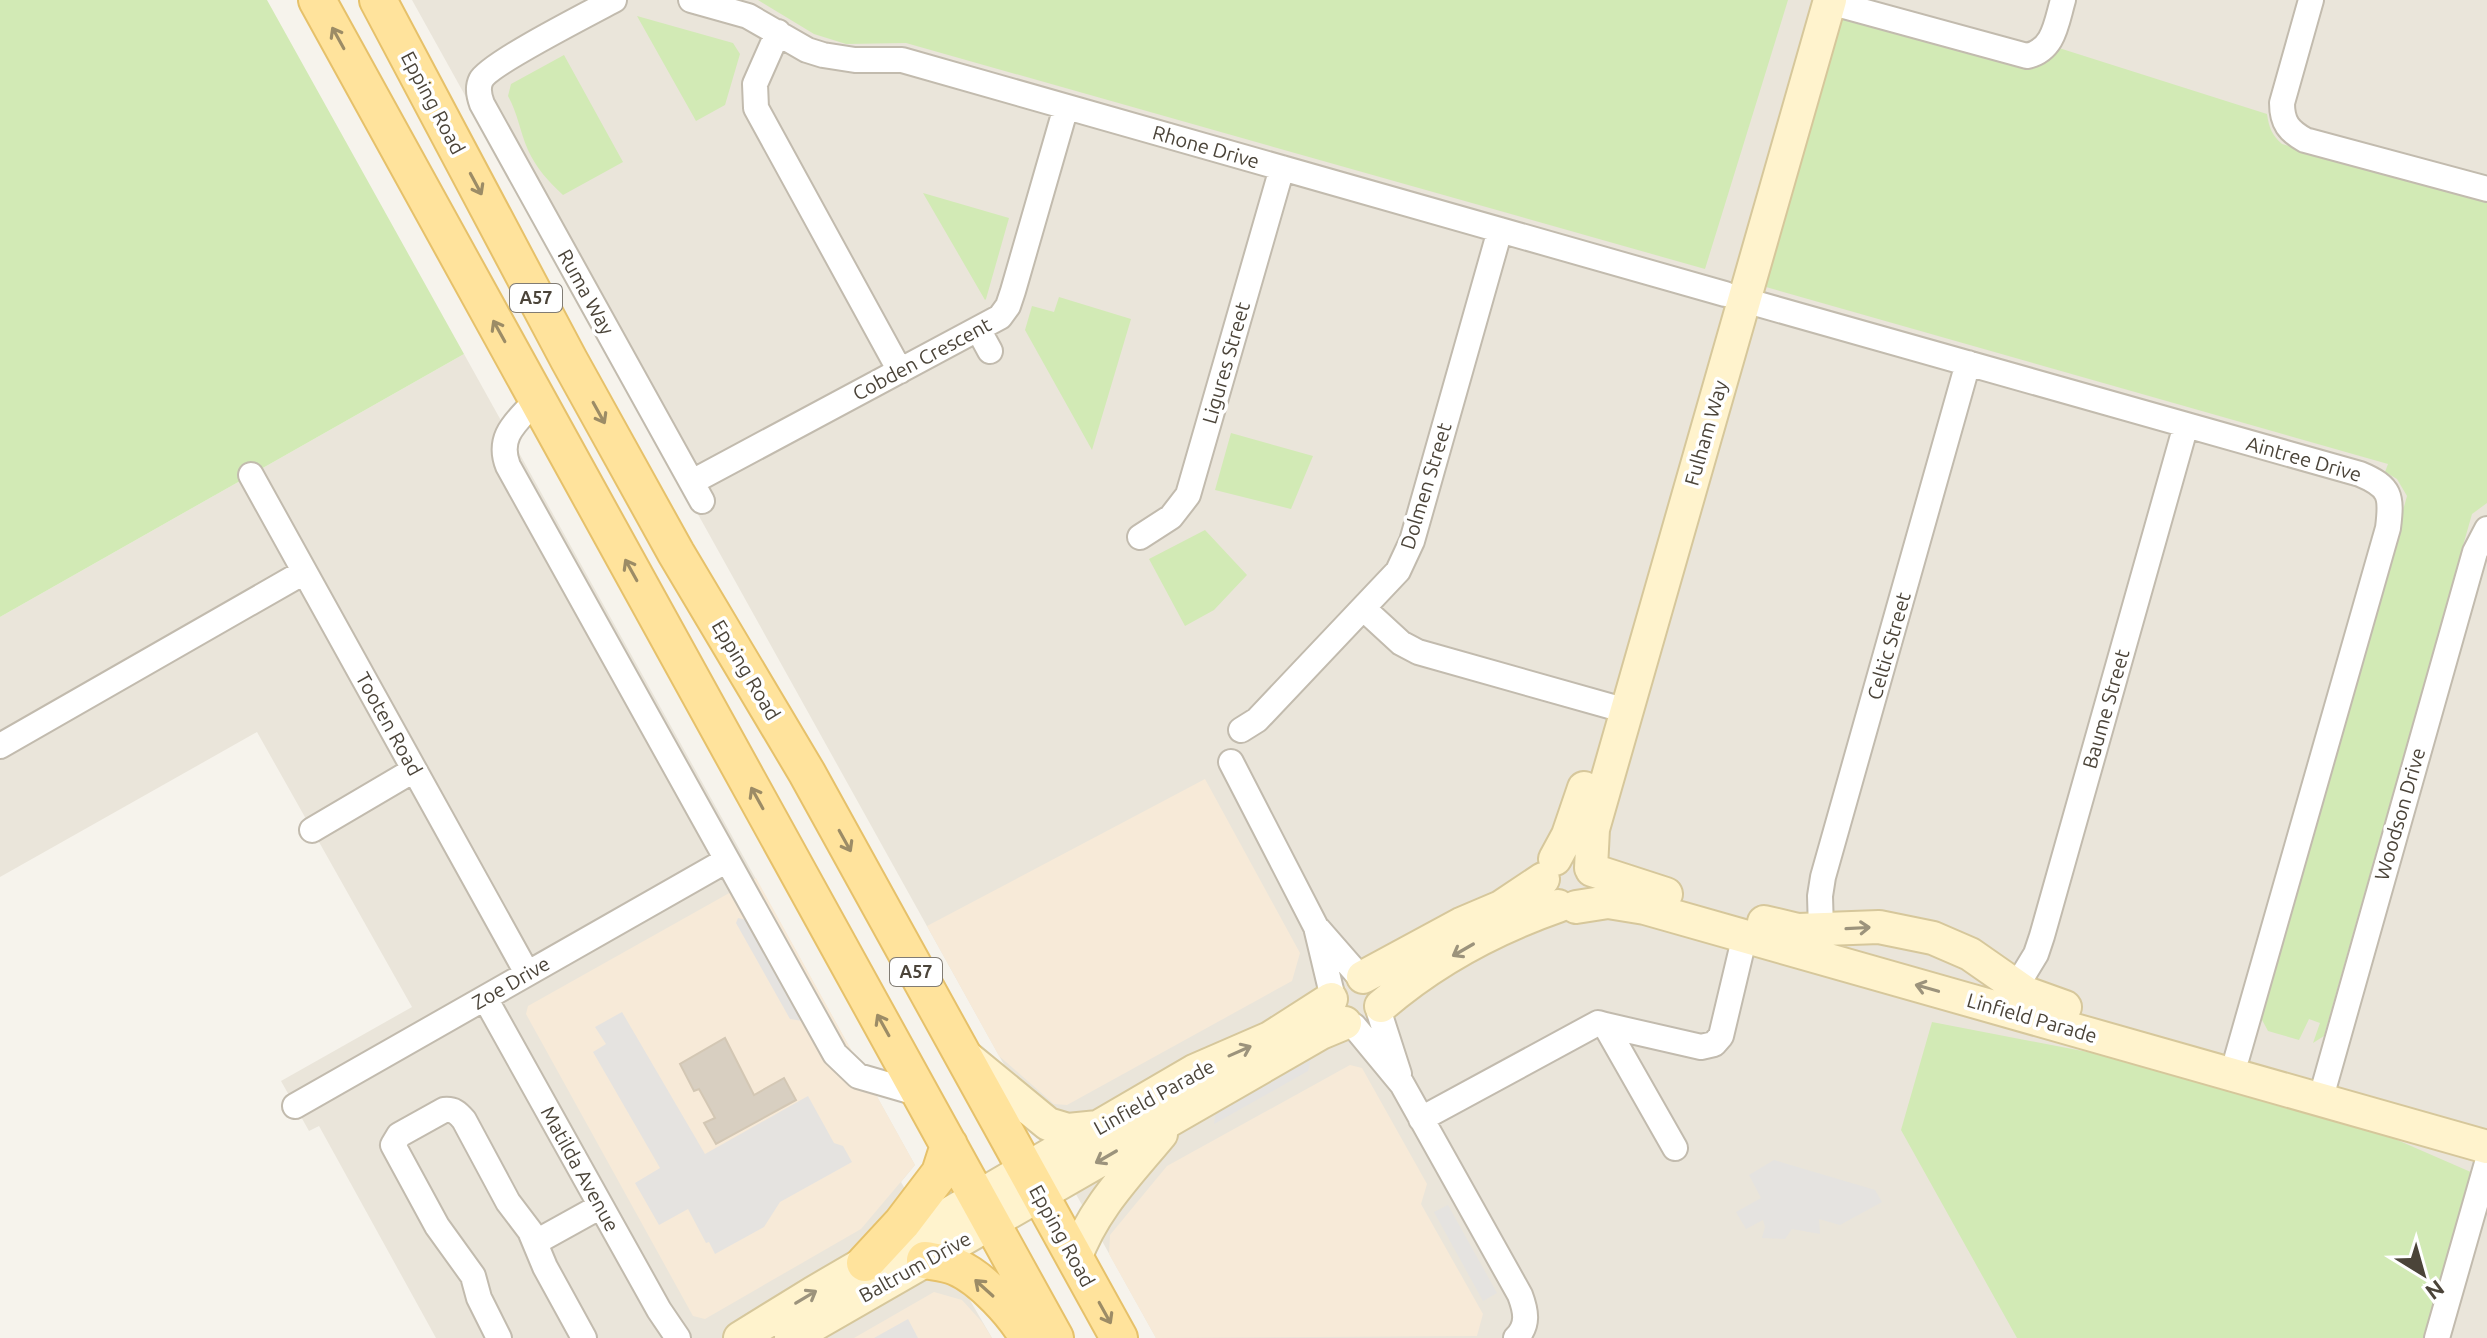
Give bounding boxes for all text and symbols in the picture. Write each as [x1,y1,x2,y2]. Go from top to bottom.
one-way arrow [330,27,346,50]
street label: Epping Road [397,47,470,158]
street label: Rhone Drive [1150,120,1262,173]
one-way arrow [468,172,484,196]
street label: Ruma Way [554,245,619,339]
road number: A57 [510,284,562,312]
street label: Ligures Street [1197,299,1254,426]
street label: Cobden Crescent [849,312,995,405]
one-way arrow [491,319,507,343]
street label: Fulham Way [1680,377,1732,488]
one-way arrow [591,401,607,424]
street label: Dolmen Street [1395,420,1456,552]
street label: Aintree Drive [2244,431,2364,486]
one-way arrow [623,559,638,583]
street label: Celtic Street [1862,589,1915,702]
street label: Epping Road [707,615,785,724]
street label: Baume Street [2077,646,2134,771]
street label: Tooten Road [352,668,427,779]
street label: Woodson Drive [2370,745,2429,883]
one-way arrow [749,787,765,810]
one-way arrow [837,829,853,852]
one-way arrow [1844,920,1871,935]
one-way arrow [1452,942,1475,958]
street label: Zoe Drive [468,951,554,1014]
road number: A57 [890,958,942,986]
one-way arrow [1915,980,1941,995]
street label: Linfield Parade [1964,988,2100,1047]
one-way arrow [874,1014,890,1038]
one-way arrow [1227,1043,1251,1058]
street label: Linfield Parade [1090,1054,1218,1139]
street label: Matilda Avenue [537,1102,624,1235]
one-way arrow [1095,1149,1118,1165]
street label: Epping Road [1025,1181,1100,1291]
street label: Baltrum Drive [855,1226,975,1307]
north arrow [2383,1234,2463,1314]
text: N [2421,1275,2449,1305]
one-way arrow [975,1279,995,1297]
one-way arrow [794,1289,817,1305]
one-way arrow [1098,1301,1113,1325]

